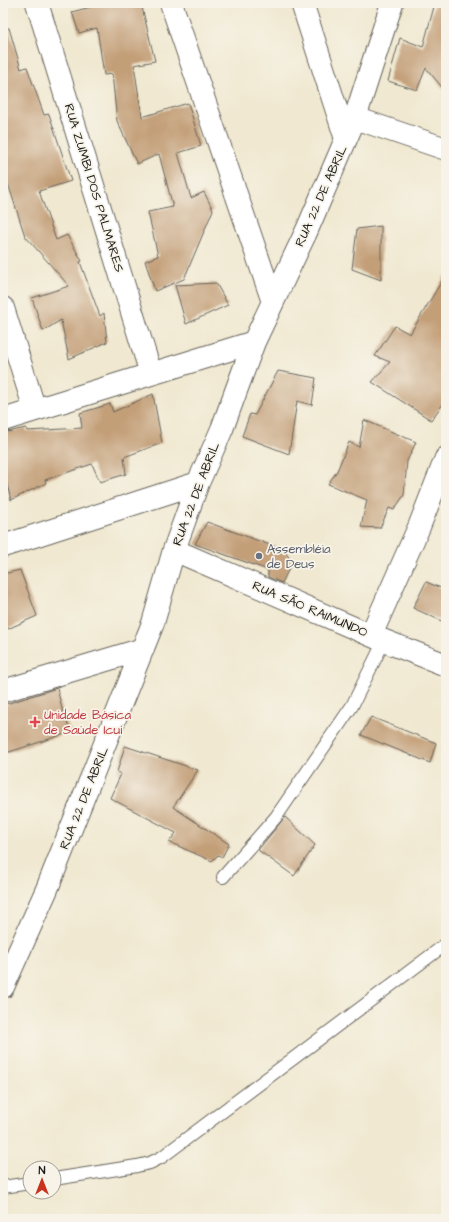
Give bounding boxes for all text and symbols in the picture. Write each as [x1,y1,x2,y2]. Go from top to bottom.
street label: RUA ZUMBI DOS PALMARES [60,101,128,275]
street label: RUA 22 DE ABRIL [291,142,351,250]
street label: RUA 22 DE ABRIL [168,440,224,548]
place label: Assembléia de Deus [267,540,331,573]
marker: Assembléia de Deus [254,551,264,561]
street label: RUA SÃO RAIMUNDO [250,577,371,642]
place label: Unidade Básica de Saúde Icuí [44,706,132,739]
marker: Unidade Básica de Saúde Icuí [29,716,41,728]
street label: RUA 22 DE ABRIL [55,744,113,852]
north arrow [22,1160,62,1200]
text: N [39,1163,46,1178]

